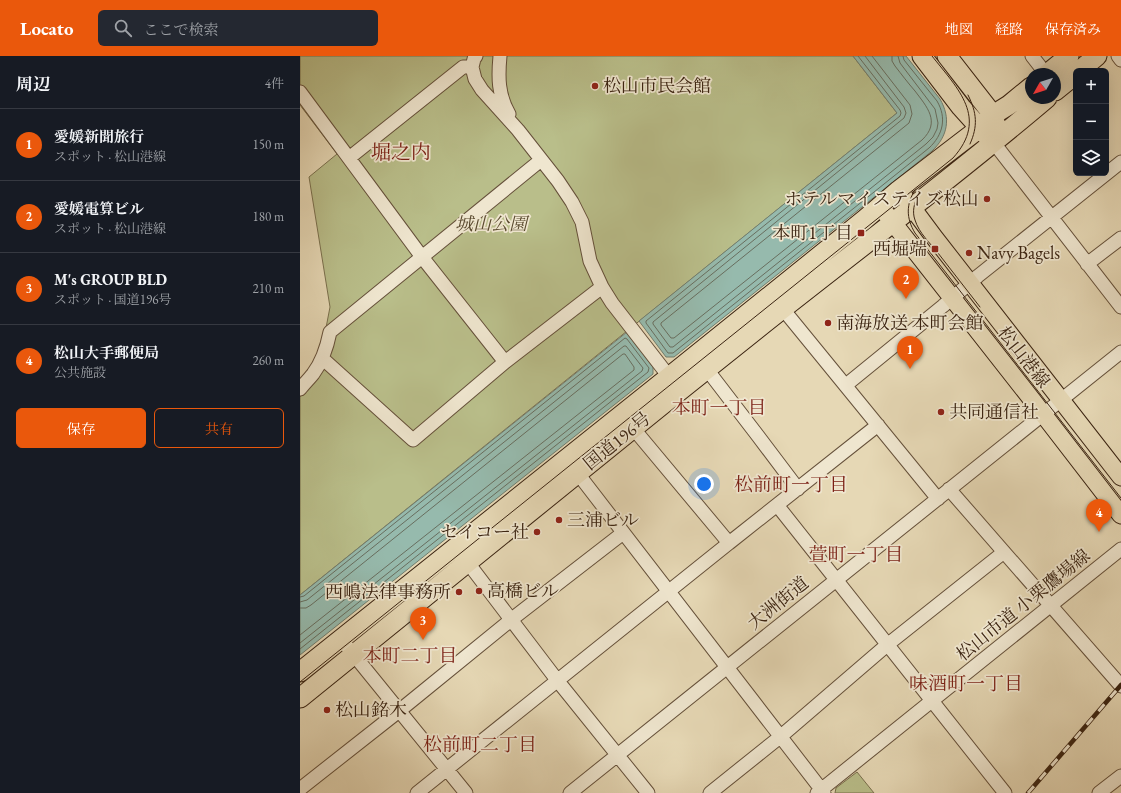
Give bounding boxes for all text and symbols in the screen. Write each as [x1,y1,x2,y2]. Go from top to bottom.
search box [98,10,378,46]
text: Locato [20,16,74,41]
icon: search [112,17,134,39]
text: ここで検索 [144,20,219,39]
text: 地図 [945,20,973,38]
text: 経路 [995,20,1023,38]
text: 保存済み [1045,20,1101,38]
north arrow [1025,68,1061,104]
map controls [1073,68,1109,176]
button: + [1073,68,1109,104]
text: 周辺 [16,73,50,95]
place label: 松山市民会館 [603,74,711,97]
text: 4件 [265,75,284,92]
marker: 松山市民会館 [590,81,600,91]
button: − [1073,104,1109,140]
text: 愛媛新聞旅行 [54,127,144,146]
text: 1 [26,136,32,153]
text: 150 m [253,136,284,153]
district label: 堀之内 [371,139,431,165]
button: layers [1073,140,1109,176]
text: スポット · 松山港線 [54,148,166,165]
place label: ホテルマイステイズ松山 [784,187,979,210]
marker: ホテルマイステイズ松山 [982,194,992,204]
text: 愛媛電算ビル [54,199,144,218]
text: 2 [26,208,32,225]
text: 180 m [253,208,284,225]
park label: 城山公園 [455,212,530,235]
text: スポット · 松山港線 [54,220,166,237]
place label: 本町1丁目 [772,221,853,244]
marker: 本町1丁目 [856,228,866,238]
place label: 西堀端 [873,237,927,260]
place label: Navy Bagels [977,241,1060,264]
marker: 西堀端 [930,244,940,254]
marker: Navy Bagels [964,248,974,258]
pin: 2 [893,266,919,299]
text: M's GROUP BLD [54,270,167,289]
text: 3 [26,280,32,297]
text: 210 m [253,280,284,297]
text: スポット · 国道196号 [54,291,172,308]
place label: 南海放送 本町会館 [836,311,984,334]
marker: 南海放送 本町会館 [823,318,833,328]
street label: 松山港線 [993,321,1056,392]
pin: 1 [897,336,923,369]
text: 松山大手郵便局 [54,343,159,362]
text: 4 [26,352,32,369]
text: 260 m [253,352,284,369]
text: 公共施設 [54,364,106,381]
district label: 本町一丁目 [671,395,767,420]
place label: 共同通信社 [949,400,1039,423]
street label: 国道196号 [578,407,655,475]
marker: 共同通信社 [936,407,946,417]
button: 保存 [16,408,146,448]
button: 共有 [154,408,284,448]
district label: 松前町一丁目 [734,472,848,497]
your location [694,474,714,494]
pin: 4 [1086,499,1112,532]
place label: 三浦ビル [567,508,639,531]
marker: 三浦ビル [554,515,564,525]
place label: セイコー社 [440,520,529,543]
marker: セイコー社 [532,527,542,537]
district label: 萱町一丁目 [808,542,904,567]
street label: 松山市道 小栗鷹場線 [951,544,1094,666]
street label: 大洲街道 [742,571,813,634]
place label: 高橋ビル [487,579,559,602]
place label: 西嶋法律事務所 [325,580,451,603]
marker: 高橋ビル [474,586,484,596]
marker: 西嶋法律事務所 [454,587,464,597]
pin: 3 [410,607,436,640]
district label: 本町二丁目 [362,643,458,668]
district label: 味酒町一丁目 [909,671,1023,696]
place label: 松山銘木 [335,698,407,721]
marker: 松山銘木 [322,705,332,715]
district label: 松前町二丁目 [423,732,537,757]

